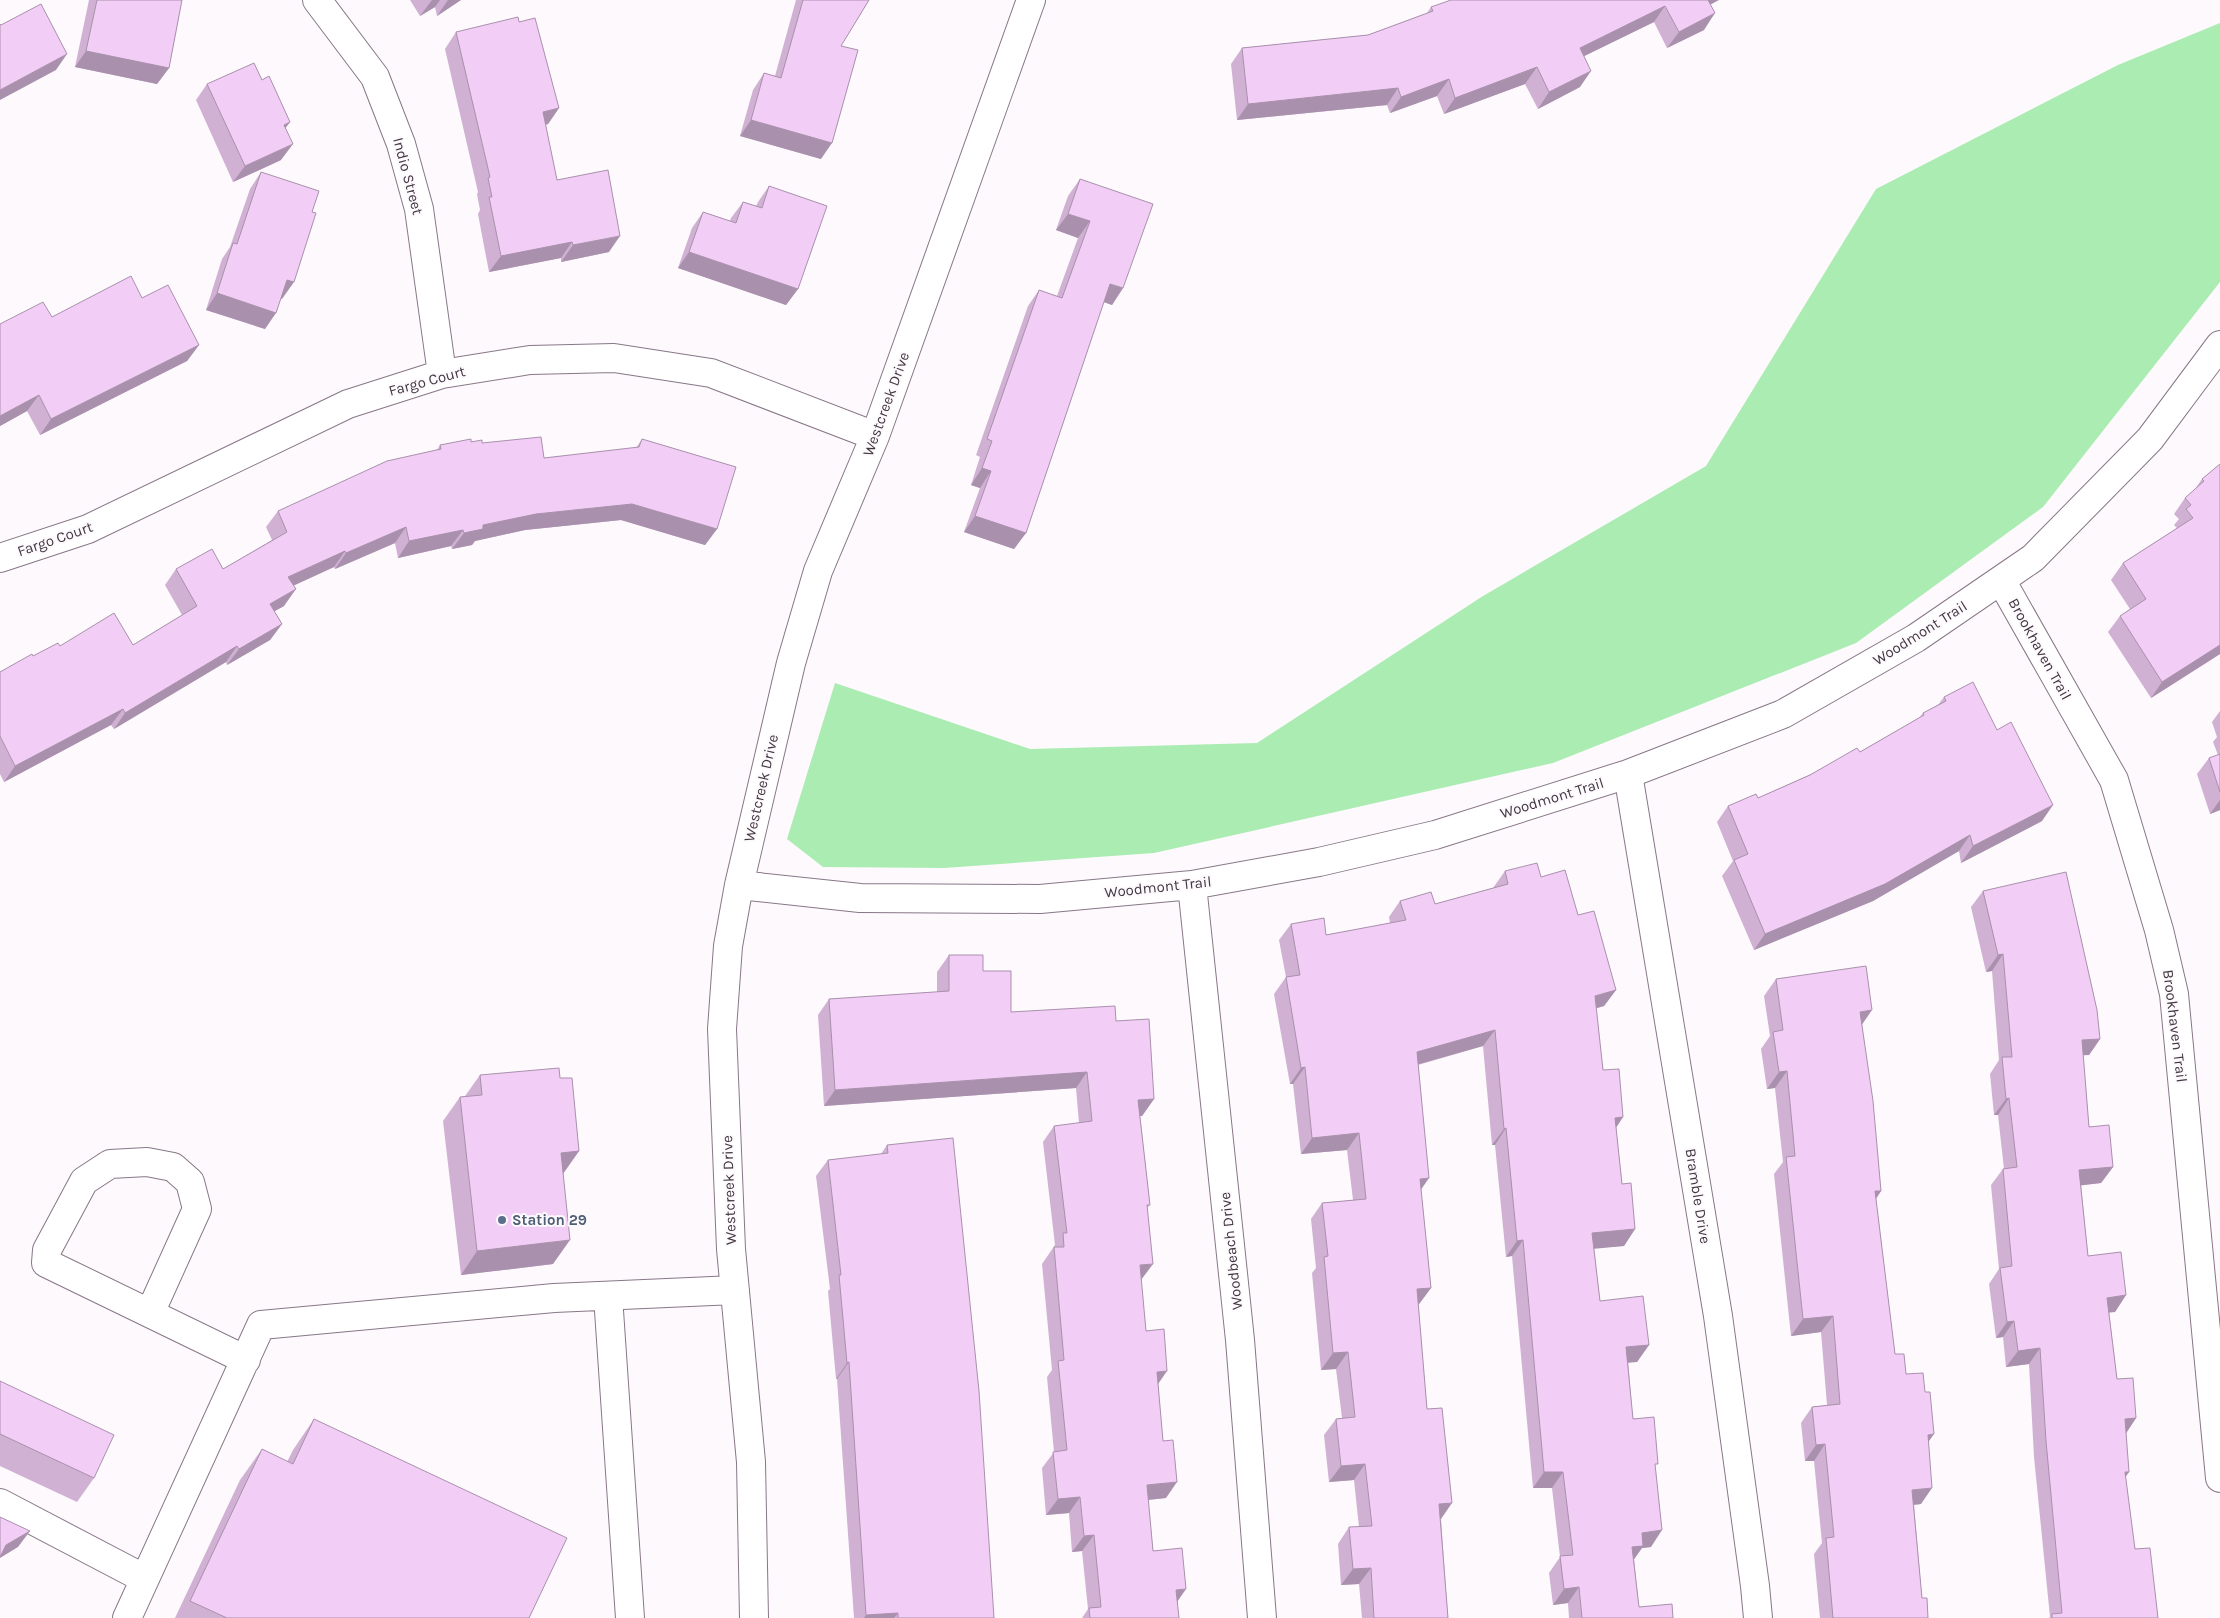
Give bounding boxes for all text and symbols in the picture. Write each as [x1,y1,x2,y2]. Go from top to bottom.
street label: Indio Street [389,135,427,217]
street label: Westcreek Drive [859,349,913,459]
street label: Fargo Court [387,362,468,400]
street label: Fargo Court [15,518,95,560]
street label: Brookhaven Trail [2005,595,2075,703]
street label: Woodmont Trail [1870,597,1970,669]
street label: Westcreek Drive [740,732,782,844]
street label: Woodmont Trail [1498,774,1606,822]
street label: Woodmont Trail [1104,872,1212,902]
street label: Brookhaven Trail [2159,969,2191,1083]
street label: Westcreek Drive [718,1135,740,1245]
street label: Bramble Drive [1682,1147,1714,1245]
street label: Woodbeach Drive [1216,1191,1246,1311]
place label: Station 29 [512,1211,587,1229]
marker: Station 29 [496,1214,508,1226]

